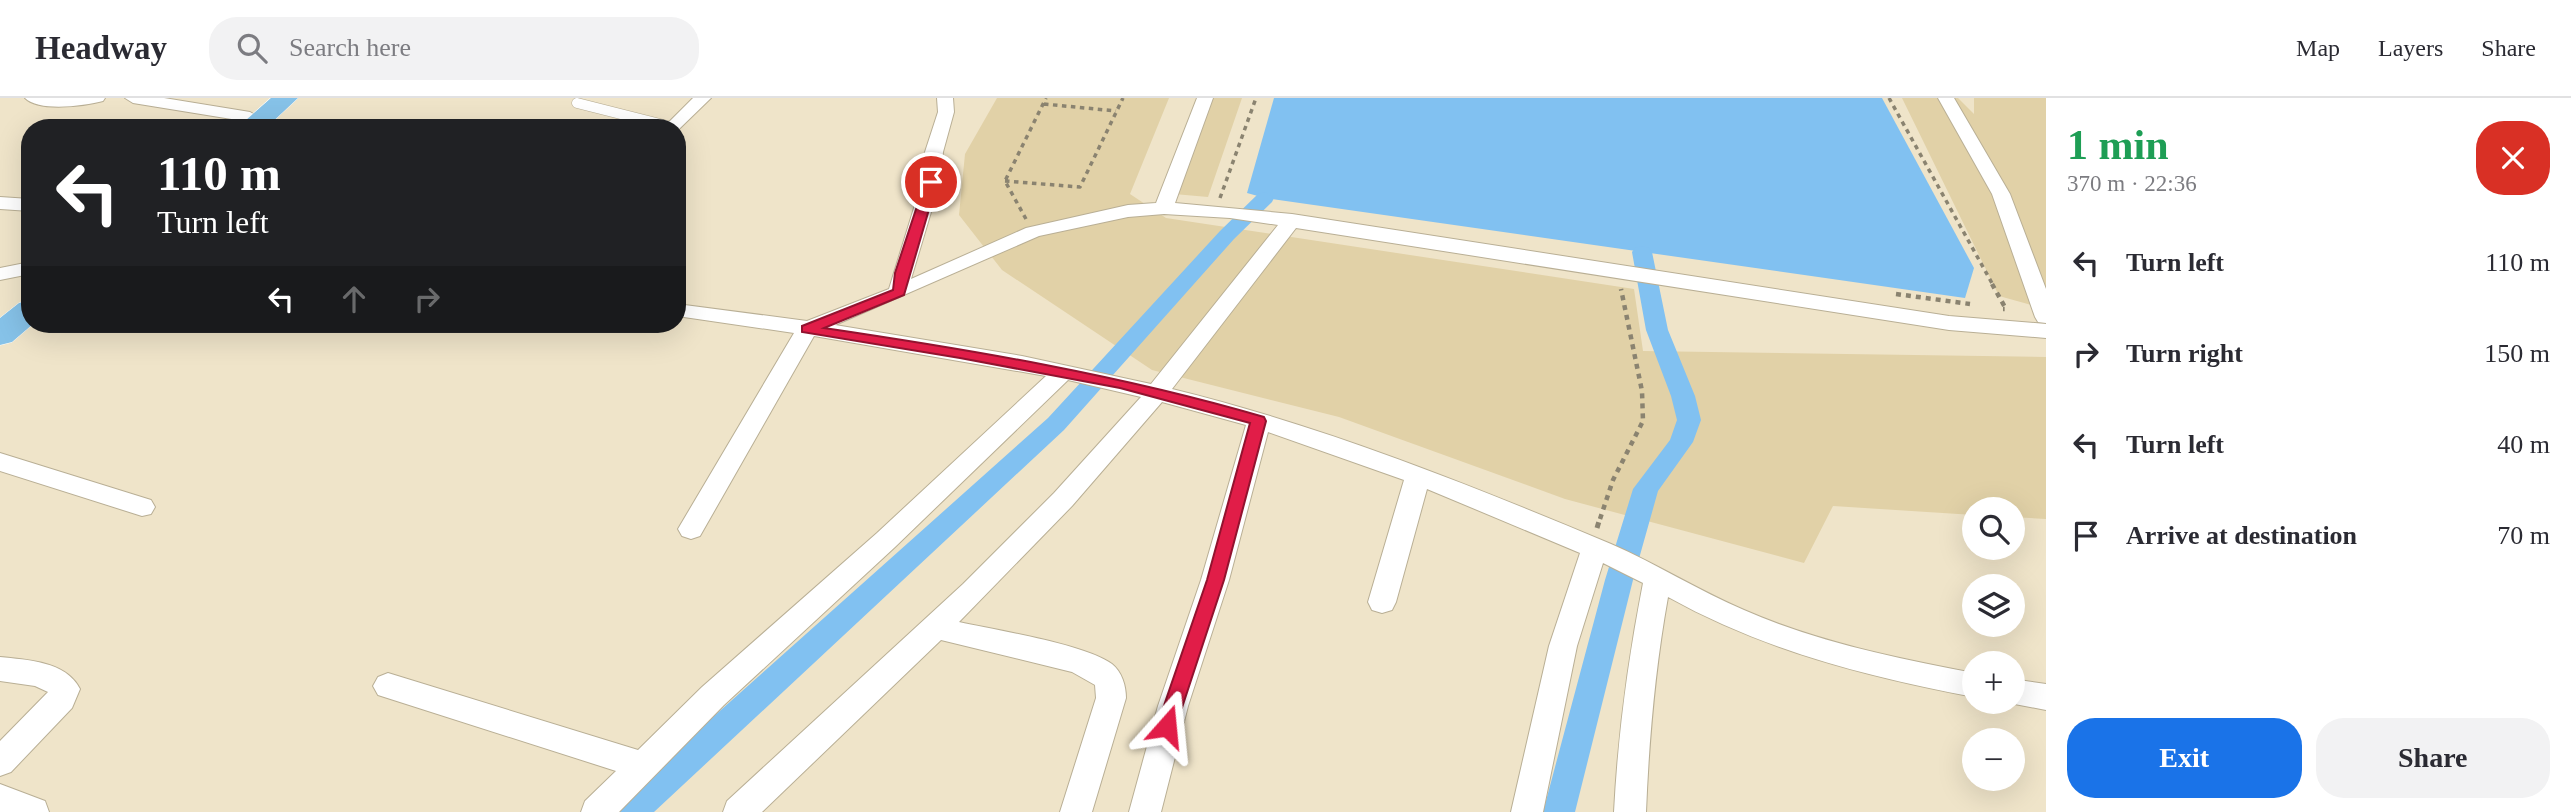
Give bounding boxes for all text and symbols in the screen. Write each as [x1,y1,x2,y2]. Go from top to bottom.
search box [209,17,699,80]
icon: search [233,29,271,67]
text: Headway [35,30,167,66]
text: Search here [289,33,411,62]
text: Map [2296,35,2340,61]
text: Layers [2378,35,2443,61]
text: Share [2481,35,2536,61]
button: close [2476,121,2550,195]
text: 1 min [2067,122,2169,168]
text: 110 m [157,146,281,201]
icon: left [42,147,133,238]
pin [901,152,961,212]
icon: arrive [912,163,950,201]
text: 370 m · 22:36 [2067,171,2197,196]
text: Turn left [157,204,269,240]
icon: left [2067,244,2105,282]
text: Turn left [2126,248,2224,277]
text: 110 m [2485,248,2550,277]
icon: left [262,280,300,318]
icon: ahead [335,280,373,318]
icon: right [408,280,446,318]
icon: right [2067,335,2105,373]
text: Turn right [2126,339,2243,368]
text: 150 m [2484,339,2550,368]
icon: left [2067,426,2105,464]
text: Turn left [2126,430,2224,459]
text: 40 m [2497,430,2550,459]
map controls [1962,497,2025,791]
button: search [1962,497,2025,560]
icon: arrive [2067,517,2105,555]
text: Arrive at destination [2126,521,2357,550]
text: 70 m [2497,521,2550,550]
button: layers [1962,574,2025,637]
button: + [1962,651,2025,714]
position arrow [1130,689,1204,763]
button: Exit [2067,718,2302,798]
button: Share [2316,718,2550,798]
button: − [1962,728,2025,791]

